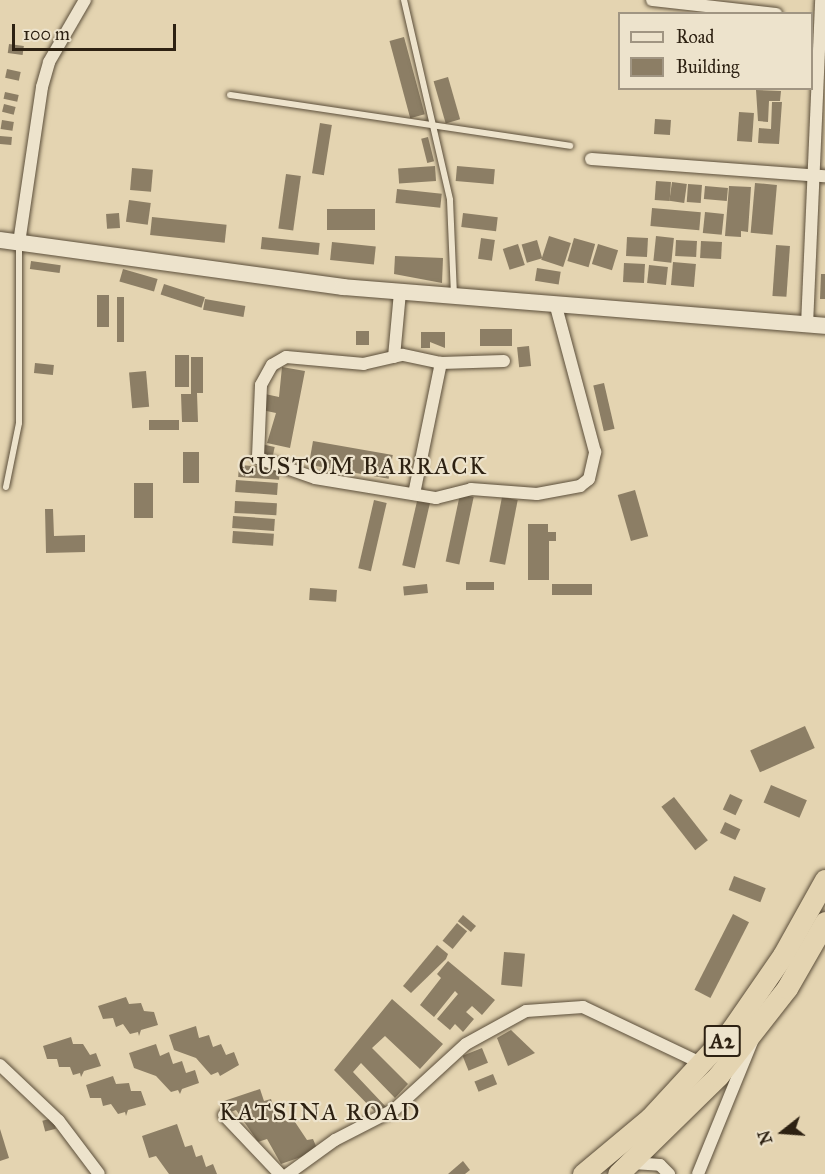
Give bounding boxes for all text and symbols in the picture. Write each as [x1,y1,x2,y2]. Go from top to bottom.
scale bar [15,12,178,50]
legend [618,12,813,90]
text: 100 m [23,23,70,45]
text: Road [676,26,714,48]
text: Building [676,56,739,78]
district label: CUSTOM BARRACK [238,453,488,481]
road number: A2 [702,1023,742,1059]
district label: KATSINA ROAD [219,1099,421,1127]
north arrow [753,1102,813,1162]
text: N [754,1128,776,1147]

